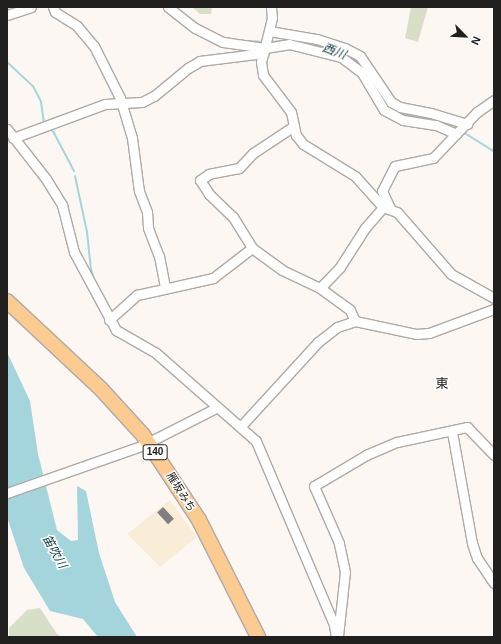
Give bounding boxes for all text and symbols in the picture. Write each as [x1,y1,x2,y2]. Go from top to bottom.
north arrow [445,16,485,56]
text: N [469,35,483,47]
water label: 西川 [320,41,348,63]
district label: 東 [436,376,448,392]
road number: 140 [142,444,168,460]
street label: 雁坂みち [164,470,198,514]
water label: 笛吹川 [39,533,69,571]

